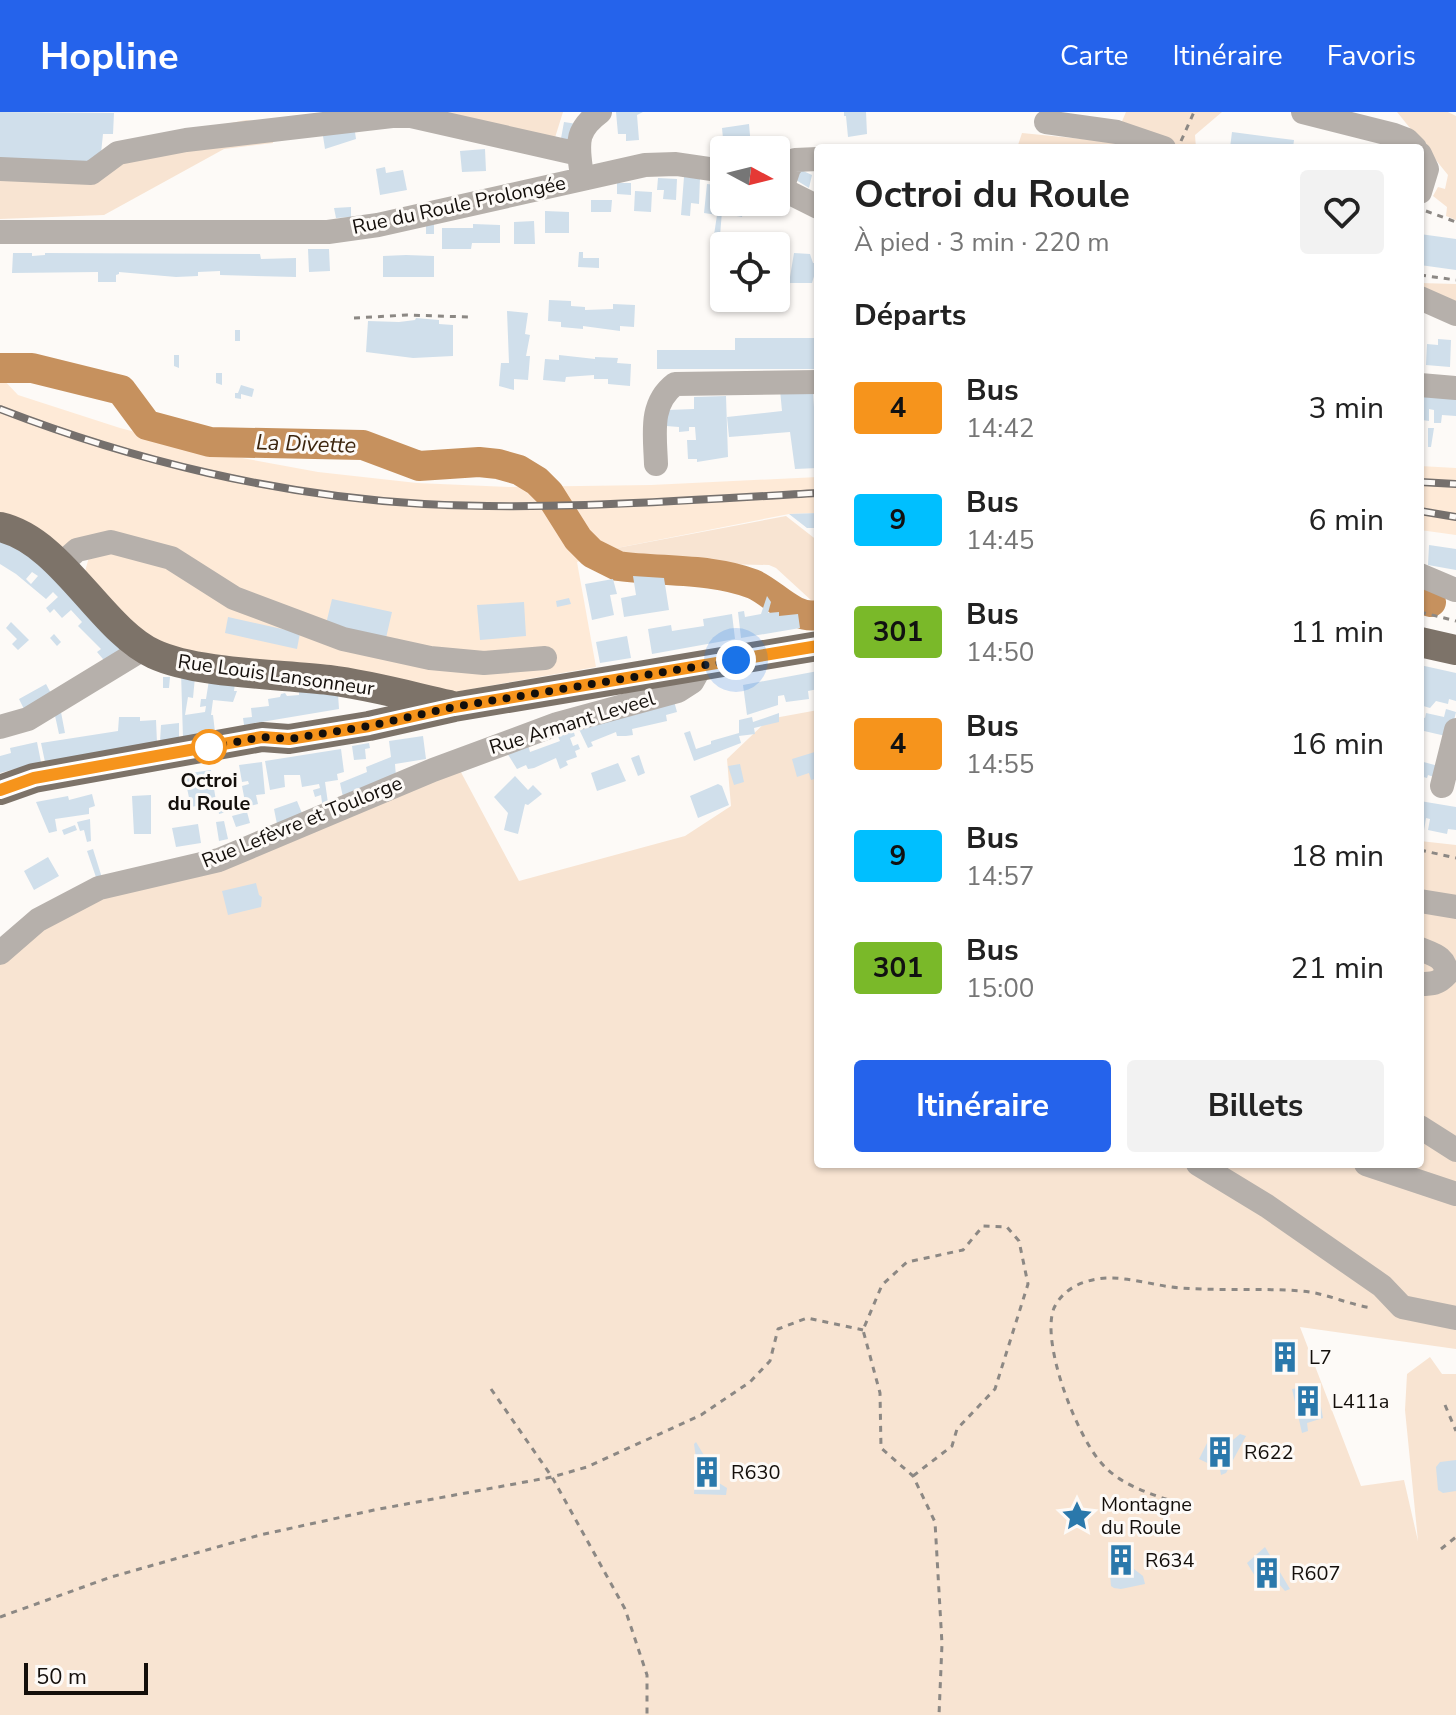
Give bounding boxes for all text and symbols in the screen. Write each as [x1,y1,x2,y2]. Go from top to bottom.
text: Hopline [40,31,179,82]
text: Carte [1060,37,1129,75]
text: Itinéraire [1173,37,1283,75]
text: Favoris [1327,37,1416,75]
north arrow [710,136,790,216]
map controls [710,136,790,312]
street label: Rue du Roule Prolongée [350,169,568,241]
text: Octroi du Roule [854,169,1130,220]
button: heart [1300,170,1384,254]
text: À pied · 3 min · 220 m [854,225,1109,260]
button: locate [710,232,790,312]
text: Départs [854,295,966,336]
text: Bus [966,370,1019,411]
text: 3 min [1309,388,1384,429]
text: 4 [890,389,906,427]
text: 14:42 [966,411,1034,446]
water label: La Divette [255,427,357,461]
text: Bus [966,482,1019,523]
text: 6 min [1309,500,1384,541]
text: 9 [890,501,906,539]
text: 14:45 [966,523,1034,558]
text: Bus [966,594,1019,635]
text: 11 min [1291,612,1384,653]
text: 301 [873,613,923,651]
text: 14:50 [966,635,1034,670]
your location [716,640,756,680]
street label: Rue Louis Lansonneur [176,648,376,702]
street label: Rue Armant Leveel [486,685,658,761]
text: Bus [966,706,1019,747]
text: 16 min [1291,724,1384,765]
text: 4 [890,725,906,763]
marker: Octroi du Roule [192,730,226,764]
text: 14:55 [966,747,1034,782]
place label: Octroi du Roule [168,767,250,817]
street label: Rue Lefèvre et Toulorge [198,769,406,875]
text: Bus [966,818,1019,859]
text: 18 min [1291,836,1384,877]
text: 9 [890,837,906,875]
text: 14:57 [966,859,1034,894]
text: Bus [966,930,1019,971]
text: 21 min [1291,948,1384,989]
text: 301 [873,949,923,987]
text: 15:00 [966,971,1034,1006]
button: Itinéraire [854,1060,1111,1152]
button: Billets [1127,1060,1384,1152]
building icon: L7 [1268,1340,1302,1374]
place label: L7 [1309,1344,1332,1371]
building icon: L411a [1291,1384,1325,1418]
place label: L411a [1332,1388,1389,1415]
building icon: R622 [1203,1435,1237,1469]
place label: R622 [1244,1439,1293,1466]
building icon: R630 [690,1455,724,1489]
place label: R630 [731,1459,780,1486]
place label: Montagne du Roule [1101,1491,1192,1541]
place icon: Montagne du Roule [1060,1499,1094,1533]
building icon: R634 [1104,1543,1138,1577]
place label: R634 [1145,1547,1194,1574]
building icon: R607 [1250,1556,1284,1590]
place label: R607 [1291,1560,1340,1587]
scale bar [24,1659,148,1695]
text: 50 m [36,1662,87,1692]

